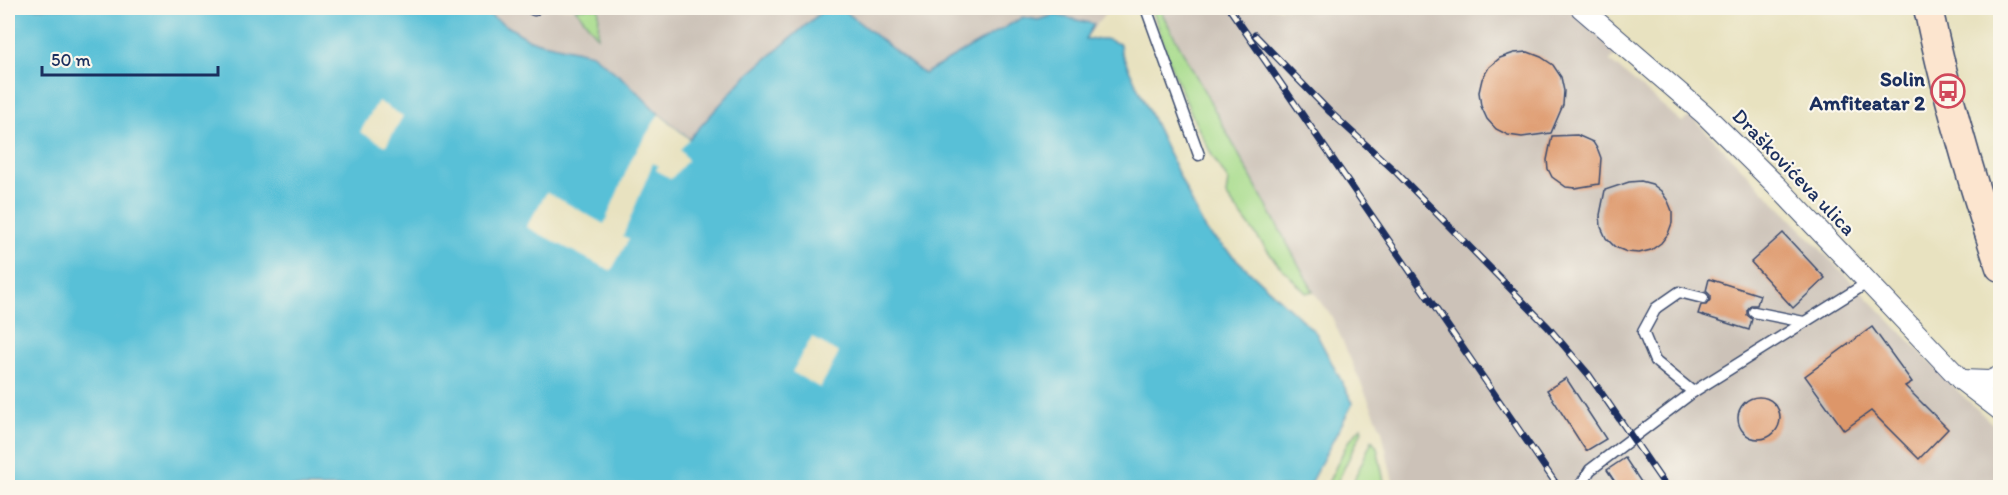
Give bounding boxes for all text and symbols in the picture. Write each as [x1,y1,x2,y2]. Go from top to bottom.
scale bar [42,39,218,77]
text: 50 m [51,49,91,71]
place label: Solin Amfiteatar 2 [1808,66,1926,115]
bus stop icon: Solin Amfiteatar 2 [1930,73,1966,109]
street label: Draškovićeva ulica [1727,103,1861,240]

